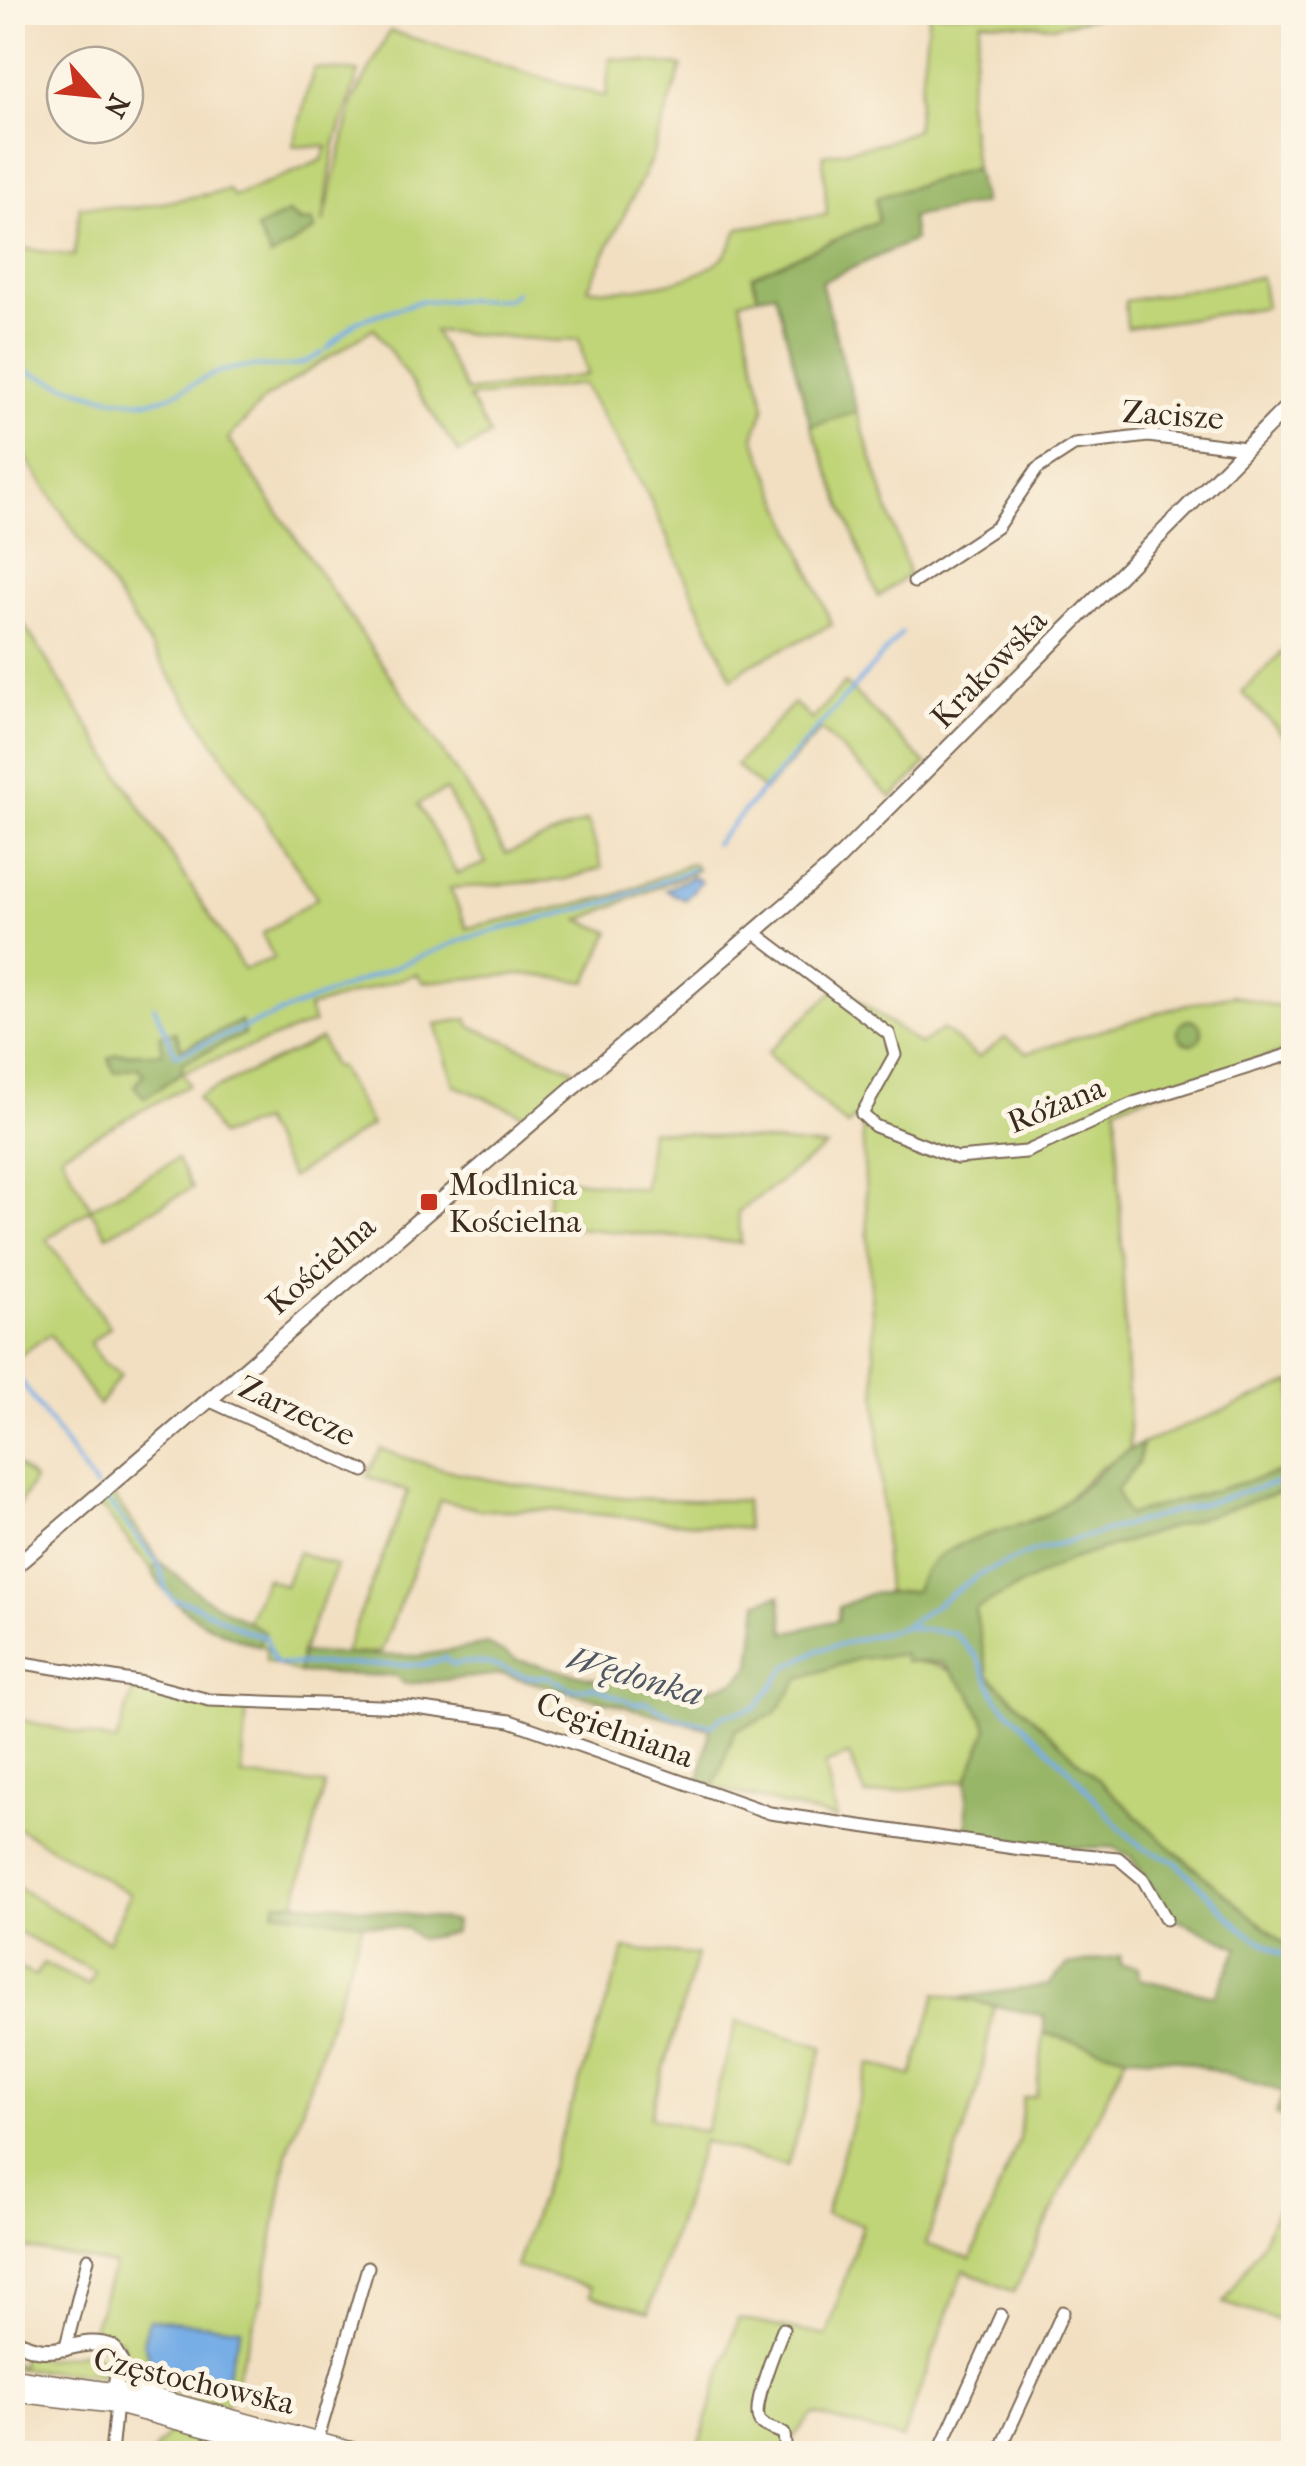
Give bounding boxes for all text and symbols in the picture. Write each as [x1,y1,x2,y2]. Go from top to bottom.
north arrow [45,45,145,145]
text: N [97,89,136,124]
street label: Zacisze [1121,393,1225,437]
street label: Krakowska [924,601,1055,736]
street label: Różana [1002,1068,1111,1141]
place label: Modlnica Kościelna [449,1166,582,1240]
marker: Modlnica Kościelna [418,1191,440,1213]
street label: Kościelna [259,1207,384,1322]
street label: Zarzecze [233,1368,361,1454]
water label: Wędonka [563,1637,707,1715]
street label: Cegielniana [531,1684,700,1776]
street label: Częstochowska [90,2340,299,2423]

